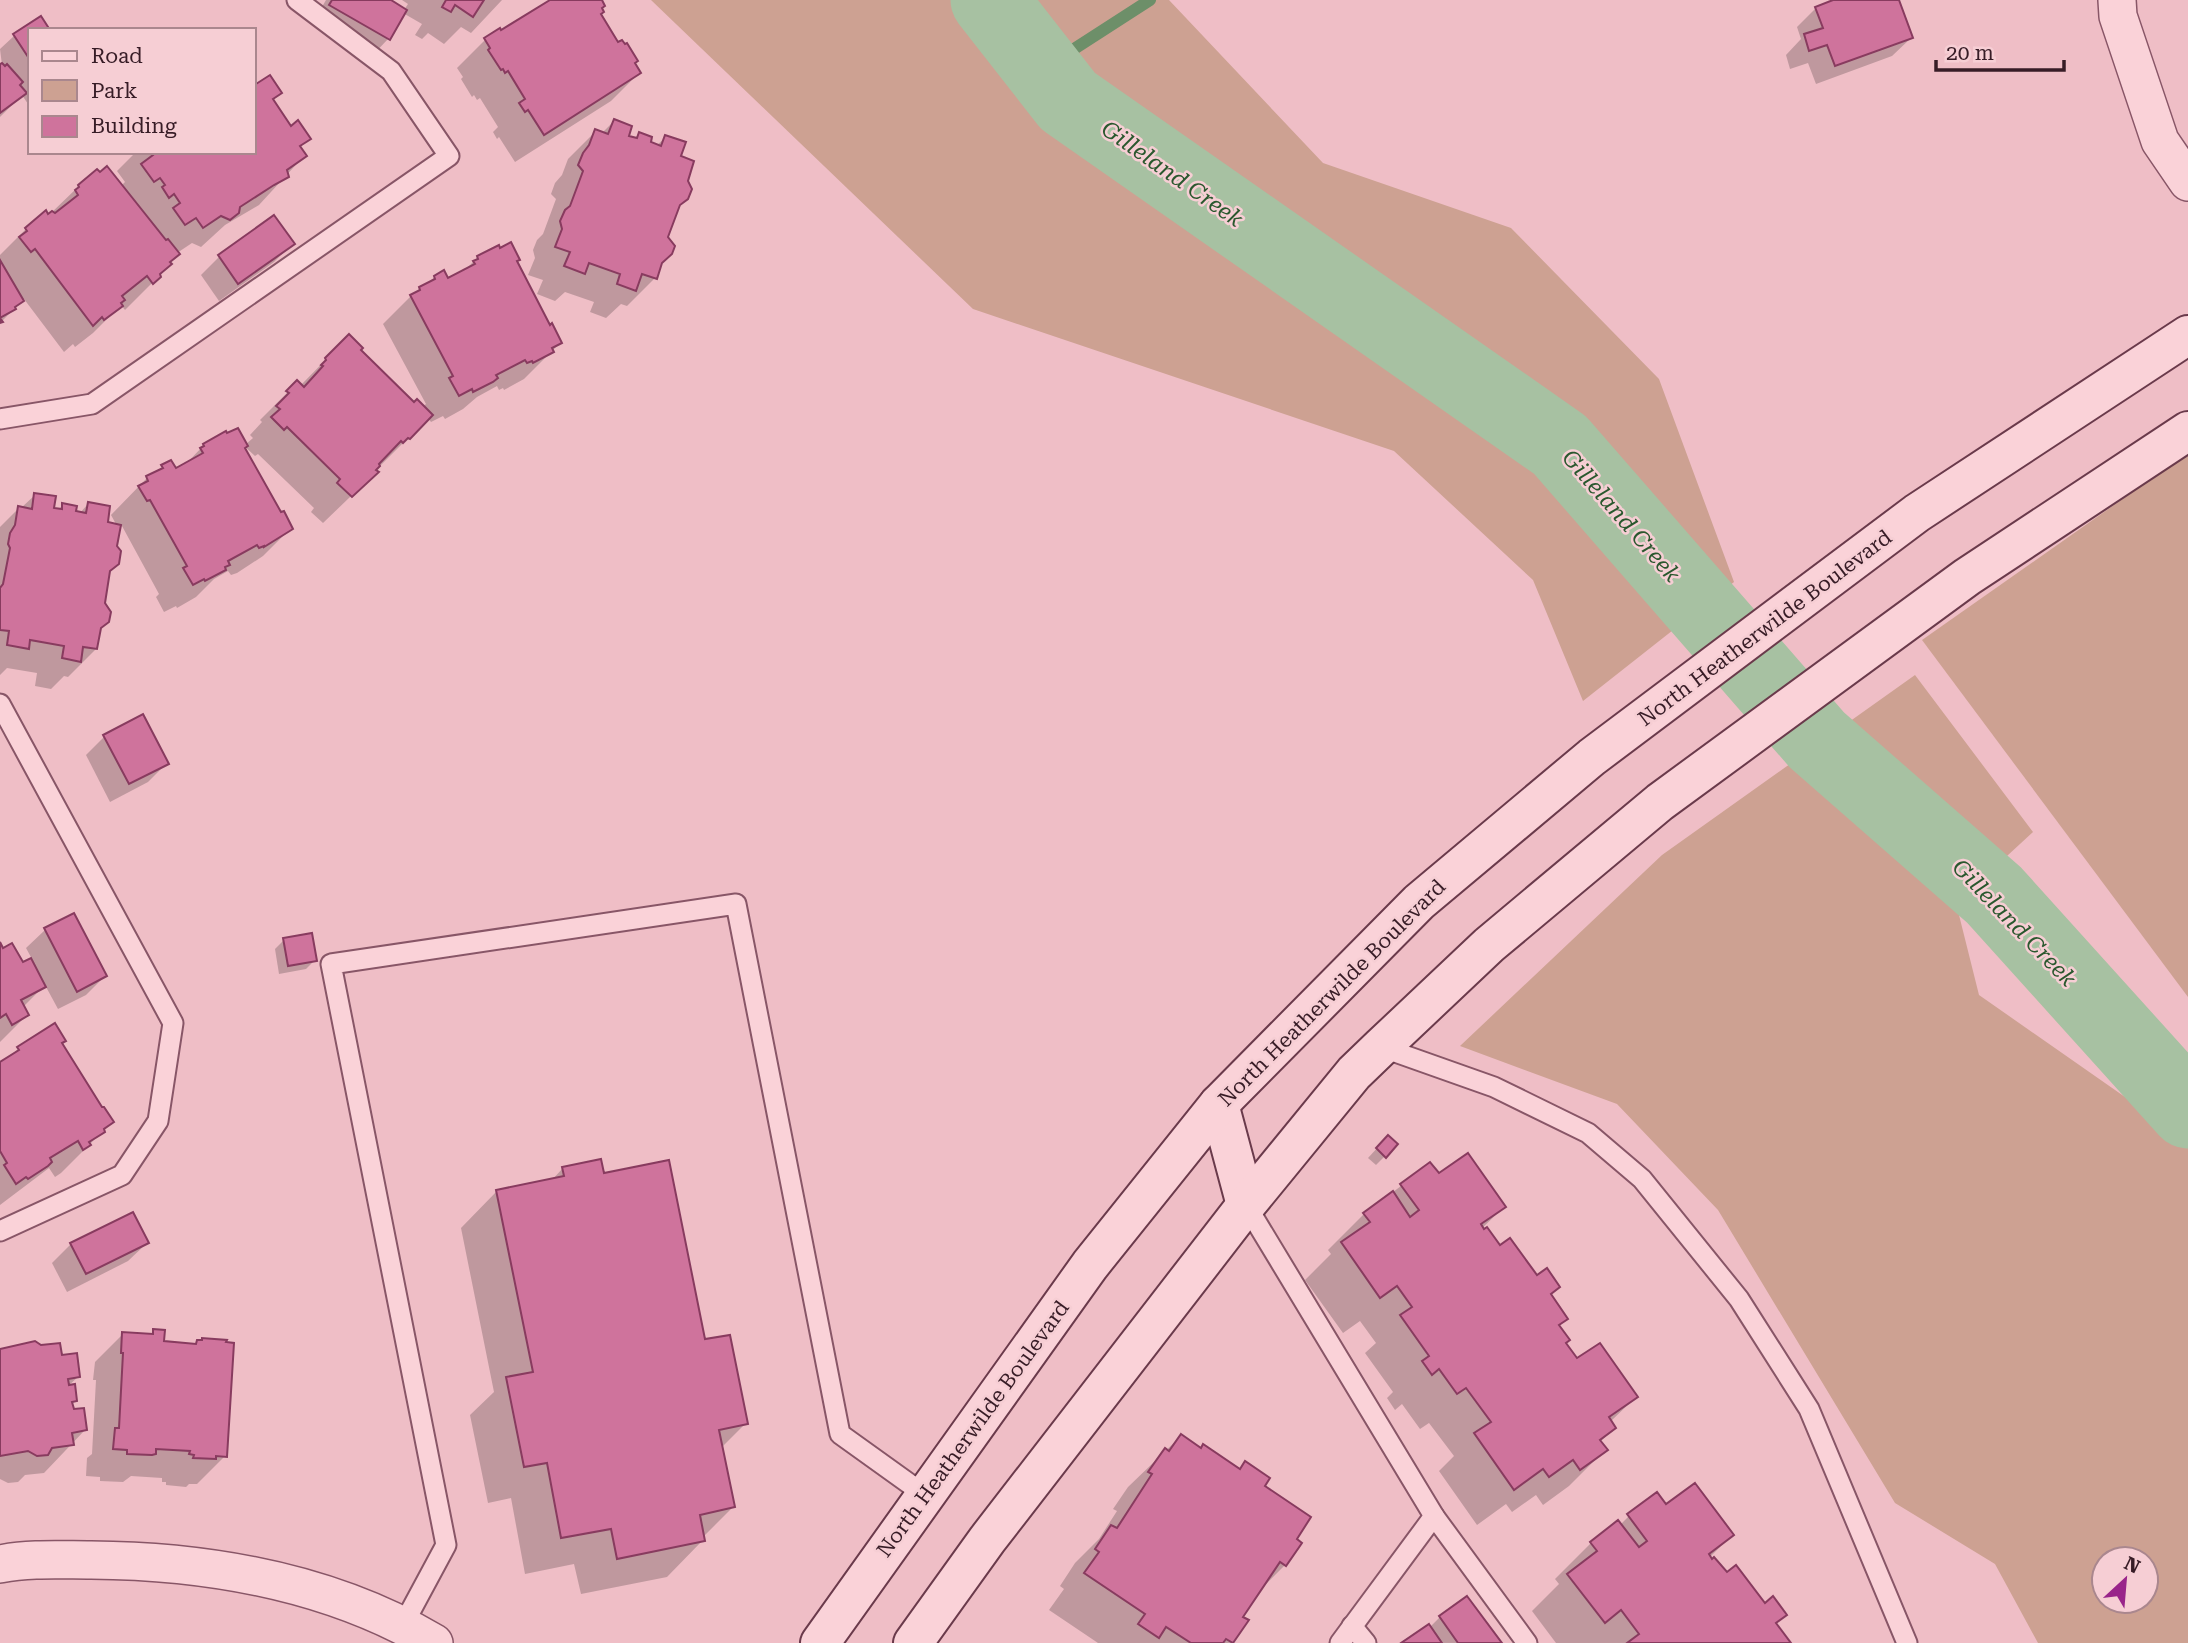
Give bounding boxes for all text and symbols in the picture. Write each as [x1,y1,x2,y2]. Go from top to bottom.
legend [28,28,256,154]
scale bar [1936,28,2064,72]
text: 20 m [1946,41,1994,65]
text: Road [91,44,143,68]
text: Park [91,79,137,103]
text: Building [91,114,177,138]
water label: Gilleland Creek [1096,115,1248,233]
water label: Gilleland Creek [1556,444,1686,588]
street label: North Heatherwilde Boulevard [1634,525,1897,731]
water label: Gilleland Creek [1947,854,2082,993]
street label: North Heatherwilde Boulevard [1214,874,1451,1111]
street label: North Heatherwilde Boulevard [872,1296,1074,1562]
north arrow [2090,1545,2160,1615]
text: N [2121,1552,2144,1579]

